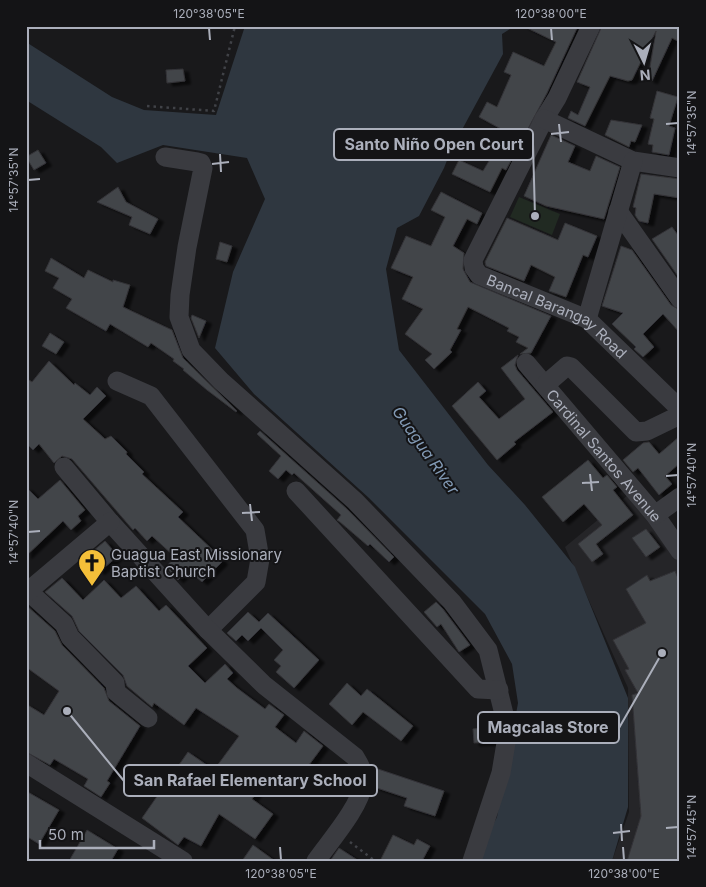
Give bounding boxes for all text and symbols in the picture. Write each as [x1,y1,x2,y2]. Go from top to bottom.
text: 120°38'05"E [173,6,245,21]
text: 120°38'00"E [515,6,587,21]
north arrow [618,38,668,88]
text: N [639,67,651,84]
text: 14°57'35"N [684,91,699,155]
callout: Santo Niño Open Court [334,129,533,160]
text: Santo Niño Open Court [344,134,524,154]
text: 14°57'35"N [6,148,21,212]
street label: Bancal Barangay Road [484,270,631,362]
street label: Cardinal Santos Avenue [543,385,666,525]
water label: Guagua River [388,402,464,499]
text: 14°57'40"N [684,443,699,507]
text: 14°57'40"N [6,500,21,564]
place label: Guagua East Missionary Baptist Church [111,545,282,581]
church icon: Guagua East Missionary Baptist Church [77,548,107,587]
callout: Magcalas Store [478,712,619,743]
text: Magcalas Store [487,717,609,737]
callout: San Rafael Elementary School [124,765,377,796]
text: San Rafael Elementary School [133,770,367,790]
text: 14°57'45"N [684,795,699,859]
scale bar [40,817,154,849]
text: 50 m [48,825,84,844]
text: 120°38'05"E [245,866,317,881]
text: 120°38'00"E [588,866,660,881]

